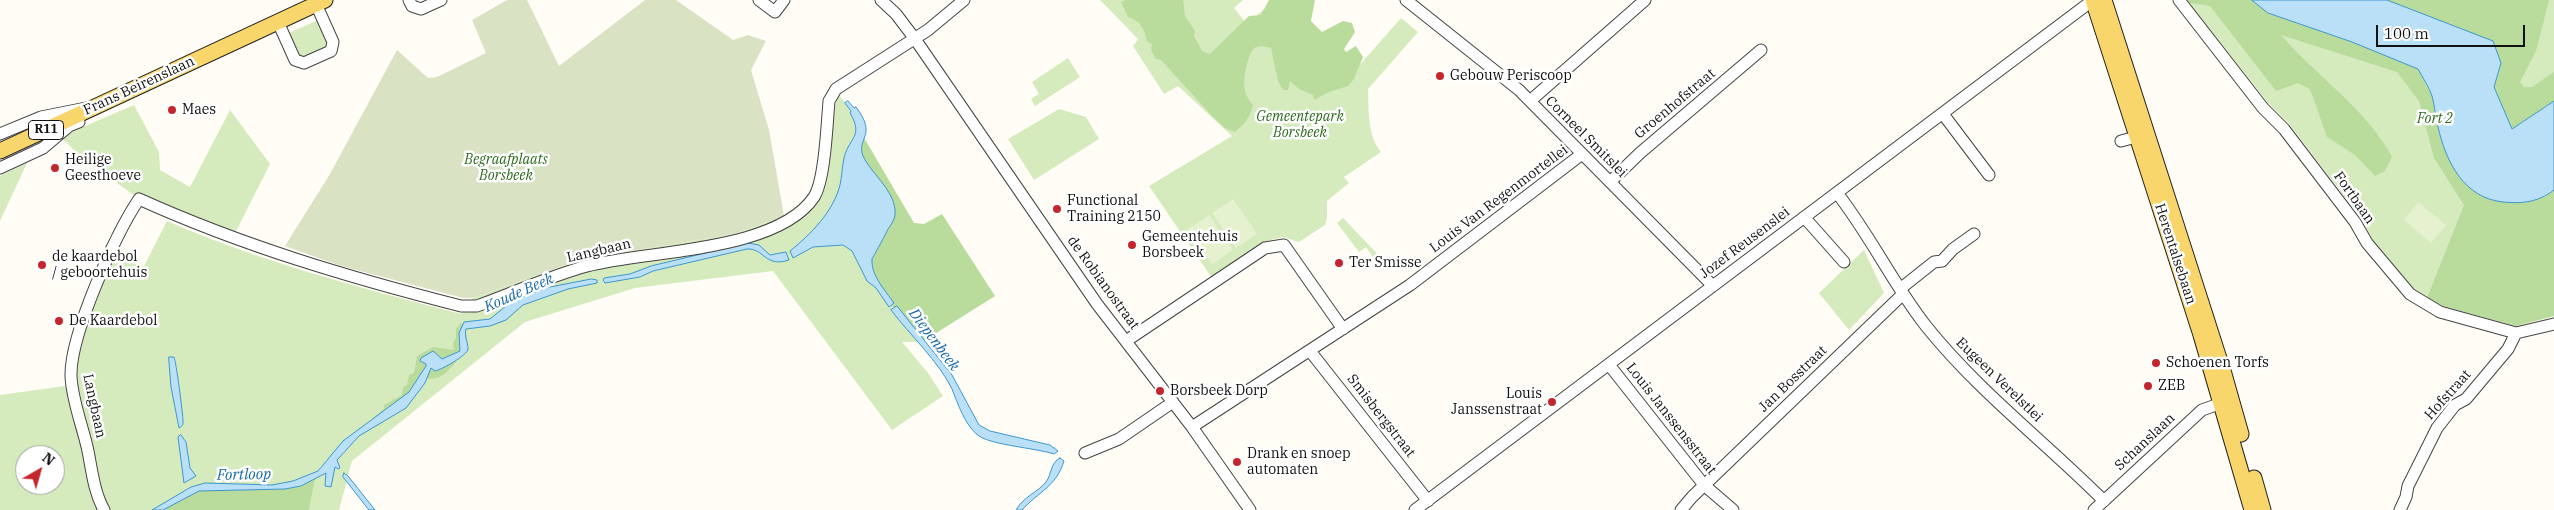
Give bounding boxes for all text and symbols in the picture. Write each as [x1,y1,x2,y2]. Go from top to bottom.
scale bar [2379,15,2528,47]
text: 100 m [2384,24,2429,43]
street label: Frans Beirenslaan [81,53,197,119]
street label: Groenhofstraat [1631,65,1719,143]
place label: Gebouw Periscoop [1450,68,1572,84]
marker: Gebouw Periscoop [1434,70,1446,82]
street label: Corneel Smitslei [1542,93,1630,181]
place label: Maes [182,102,216,118]
marker: Maes [166,104,178,116]
park label: Gemeentepark Borsbeek [1256,109,1344,142]
park label: Fort 2 [2417,111,2453,127]
road number: R11 [28,120,64,140]
street label: Louis Van Regenmortellei [1427,142,1571,256]
place label: Heilige Geesthoeve [65,152,141,184]
park label: Begraafplaats Borsbeek [464,152,548,184]
marker: Heilige Geesthoeve [49,162,61,174]
street label: Fortbaan [2330,169,2378,227]
place label: Functional Training 2150 [1067,193,1161,226]
street label: Herentalsebaan [2151,201,2199,307]
marker: Functional Training 2150 [1051,203,1063,215]
street label: Jozef Reusenslei [1697,204,1793,282]
place label: Gemeentehuis Borsbeek [1142,229,1238,262]
street label: de Robianostraat [1063,233,1143,333]
street label: Langbaan [565,235,633,267]
marker: Gemeentehuis Borsbeek [1126,239,1138,251]
place label: de kaardebol / geboortehuis [52,249,147,282]
place label: Ter Smisse [1349,255,1422,271]
marker: Ter Smisse [1333,257,1345,269]
marker: de kaardebol / geboortehuis [36,259,48,271]
water label: Koude Beek [482,270,556,316]
water label: Diepenbeek [905,305,963,375]
place label: De Kaardebol [69,313,157,329]
marker: De Kaardebol [53,315,65,327]
street label: Eugeen Verelstlei [1952,334,2046,426]
street label: Jan Bosstraat [1755,342,1831,416]
place label: Schoenen Torfs [2166,355,2269,371]
marker: Schoenen Torfs [2150,357,2162,369]
street label: Louis Janssensstraat [1622,360,1720,478]
street label: Hofstraat [2421,366,2475,424]
street label: Smisbergstraat [1343,371,1419,461]
street label: Langbaan [79,372,109,440]
place label: ZEB [2158,378,2185,394]
marker: ZEB [2142,380,2154,392]
place label: Borsbeek Dorp [1170,383,1268,399]
marker: Borsbeek Dorp [1154,385,1166,397]
place label: Louis Janssenstraat [1451,386,1542,418]
marker: Louis Janssenstraat [1546,396,1558,408]
street label: Schanslaan [2111,410,2179,474]
north arrow [15,445,65,495]
place label: Drank en snoep automaten [1247,446,1351,478]
text: N [39,448,59,469]
marker: Drank en snoep automaten [1231,456,1243,468]
water label: Fortloop [217,466,271,484]

